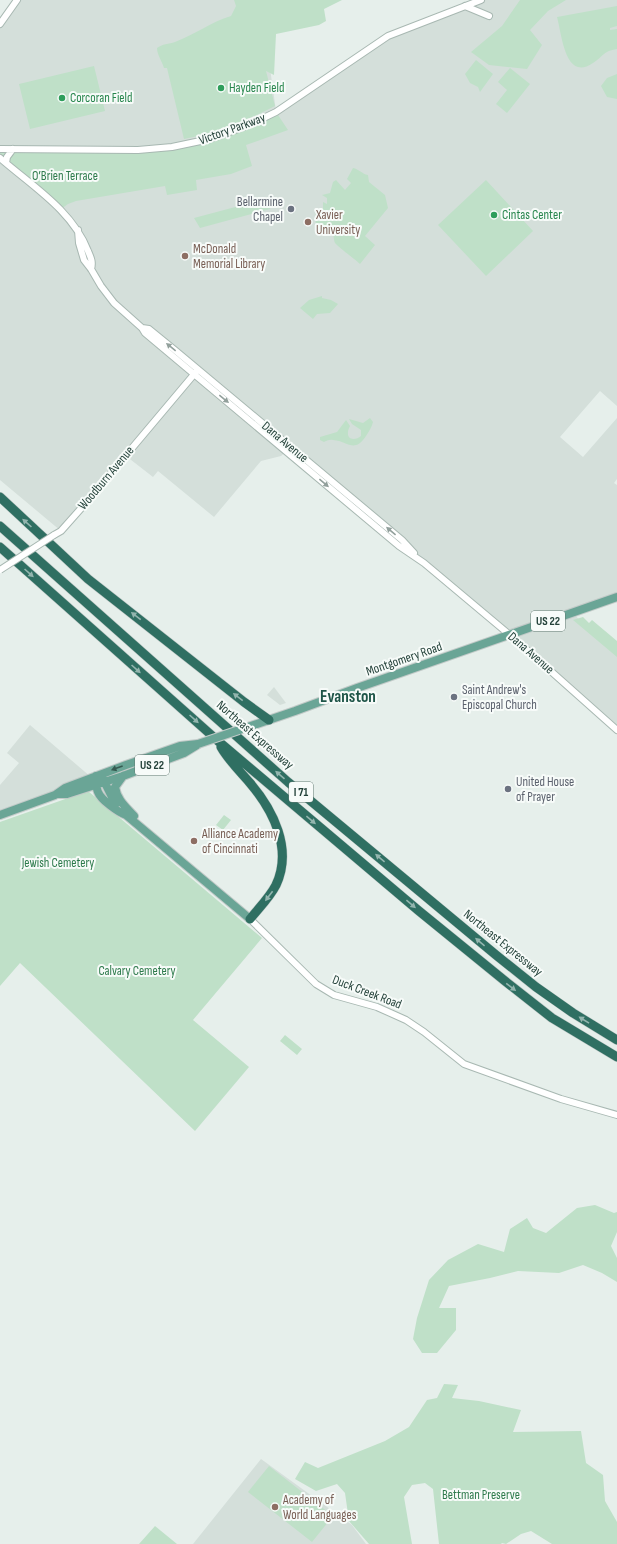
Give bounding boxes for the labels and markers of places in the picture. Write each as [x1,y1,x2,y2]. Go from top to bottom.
place label: Hayden Field [229,80,284,96]
marker: Hayden Field [216,83,226,93]
place label: Corcoran Field [70,90,132,106]
marker: Corcoran Field [57,93,67,103]
place label: Bellarmine Chapel [237,194,283,225]
marker: Bellarmine Chapel [286,204,296,214]
place label: Xavier University [315,207,360,238]
place label: Cintas Center [502,207,562,223]
marker: Cintas Center [489,210,499,220]
marker: Xavier University [303,217,313,227]
place label: McDonald Memorial Library [193,241,265,272]
marker: McDonald Memorial Library [180,251,190,261]
place label: Saint Andrew's Episcopal Church [462,682,537,713]
marker: Saint Andrew's Episcopal Church [449,692,459,702]
place label: United House of Prayer [516,774,574,805]
marker: United House of Prayer [503,784,513,794]
place label: Alliance Academy of Cincinnati [201,826,278,857]
marker: Alliance Academy of Cincinnati [189,836,199,846]
place label: Academy of World Languages [282,1492,357,1523]
marker: Academy of World Languages [270,1502,280,1512]

